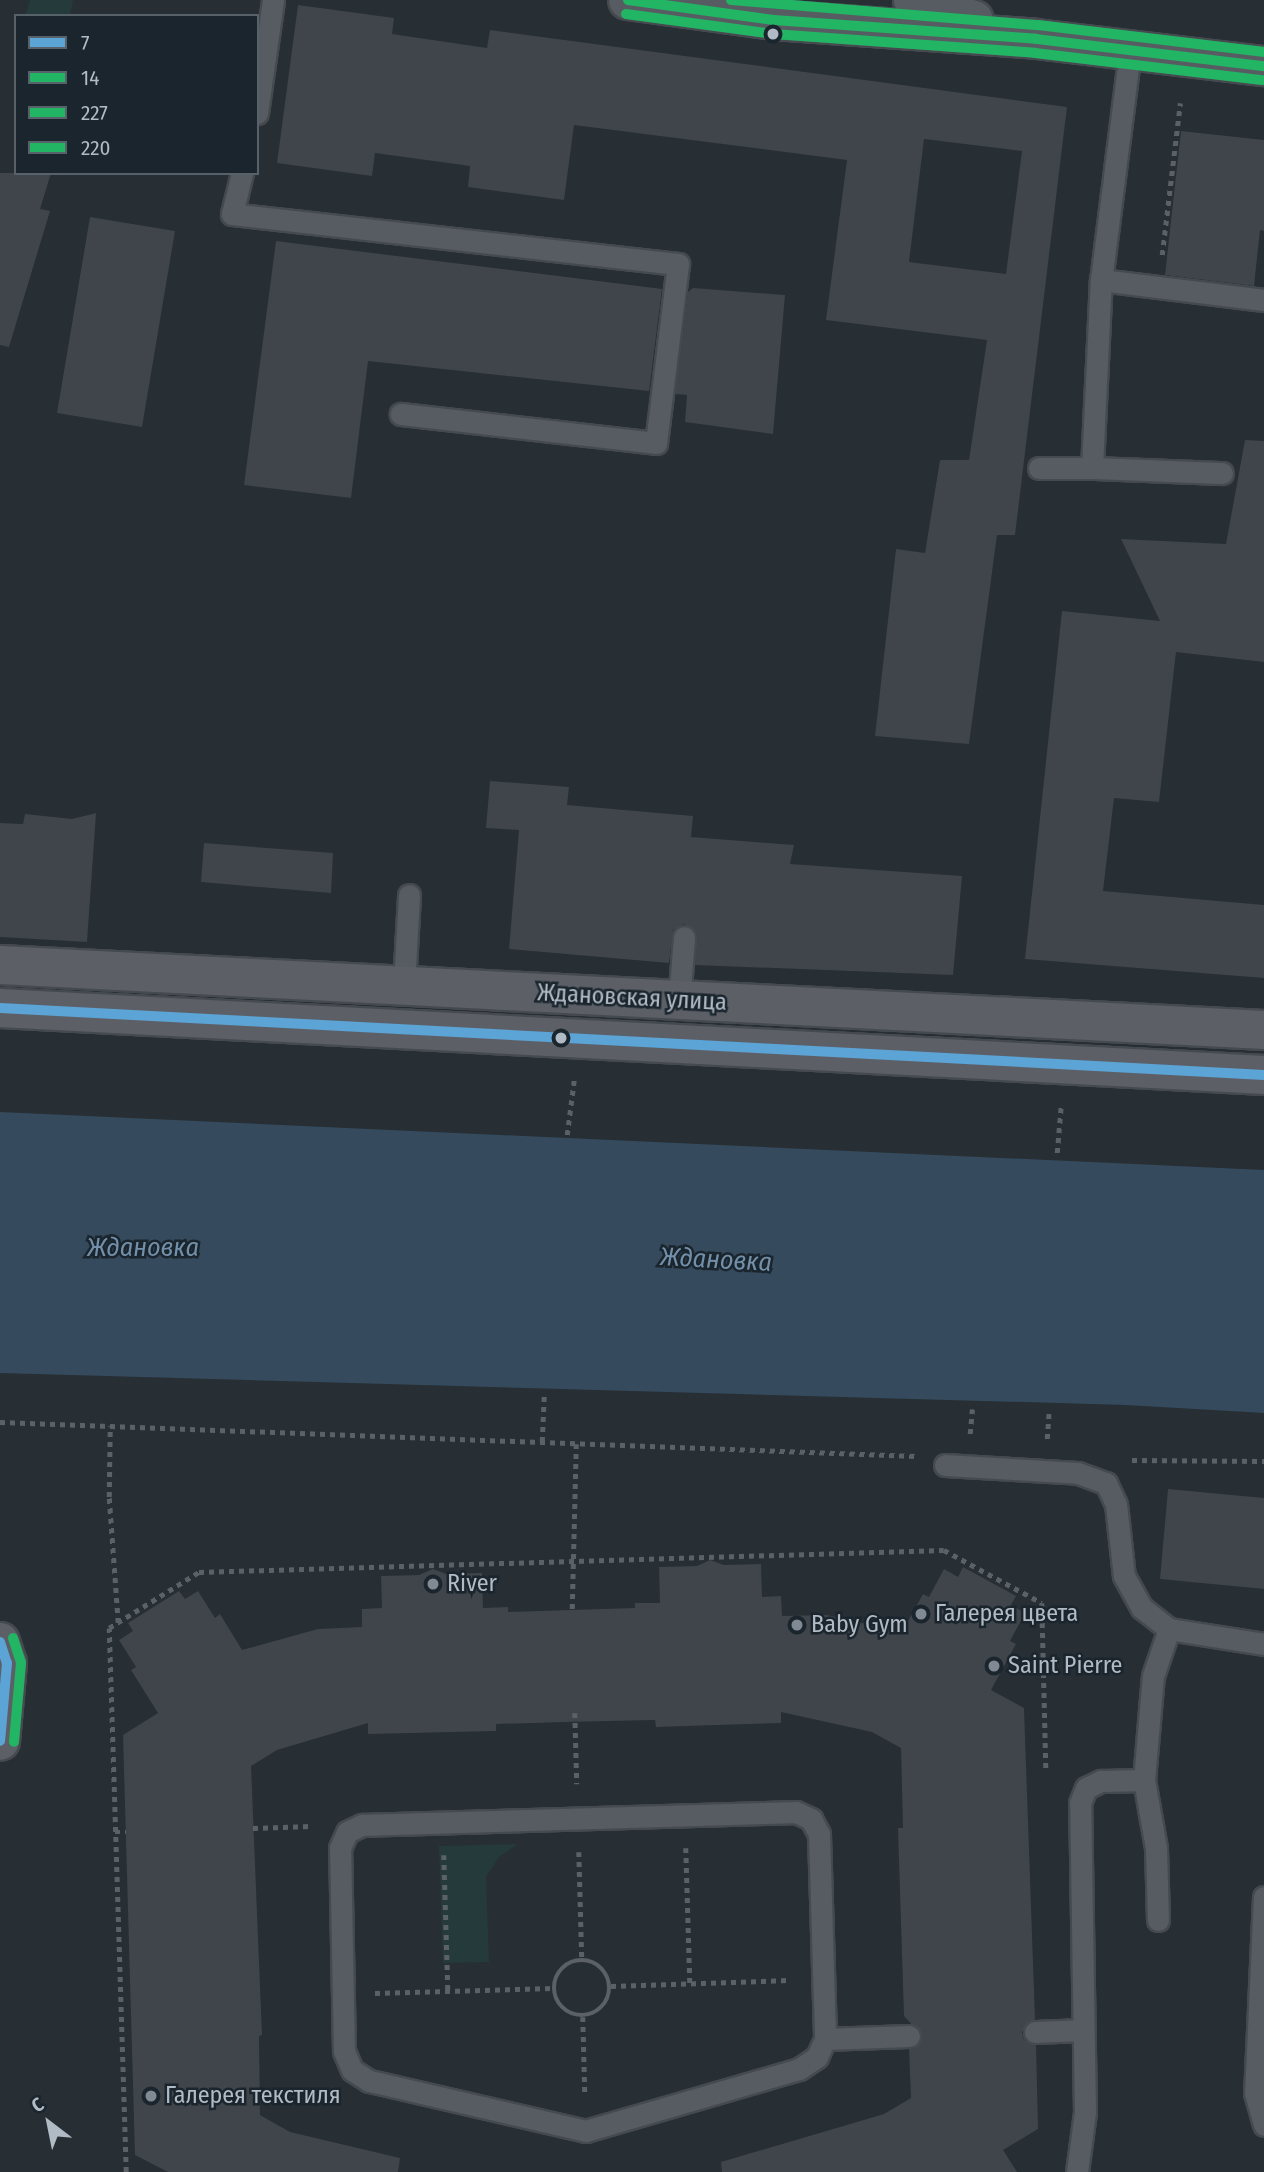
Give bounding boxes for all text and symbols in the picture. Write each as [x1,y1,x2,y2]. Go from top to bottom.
legend [14,14,259,175]
unlabelled marker [766,27,780,41]
text: 7 [81,30,90,56]
text: 14 [81,65,99,91]
text: 227 [81,100,108,126]
text: 220 [81,135,110,161]
street label: Ждановская улица [537,979,727,1017]
unlabelled marker [554,1031,568,1045]
water label: Ждановка [87,1232,199,1264]
water label: Ждановка [659,1241,773,1279]
place label: River [447,1570,497,1598]
marker: River [425,1576,441,1592]
place label: Галерея цвета [935,1600,1078,1628]
marker: Галерея цвета [913,1606,929,1622]
place label: Baby Gym [811,1611,908,1639]
marker: Baby Gym [789,1617,805,1633]
place label: Saint Pierre [1008,1652,1122,1680]
marker: Saint Pierre [986,1658,1002,1674]
place label: Галерея текстиля [165,2082,341,2110]
north arrow [14,2088,84,2158]
marker: Галерея текстиля [143,2088,159,2104]
text: С [27,2092,48,2117]

